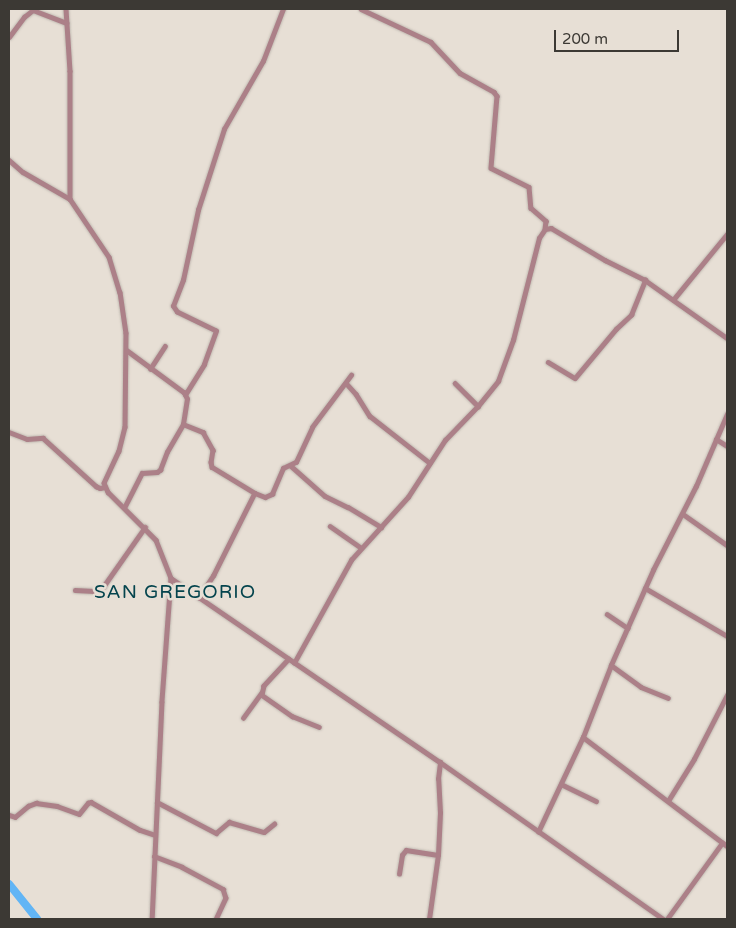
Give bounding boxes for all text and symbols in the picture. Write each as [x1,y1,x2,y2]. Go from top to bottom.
scale bar [556,20,681,52]
text: 200 m [562,30,608,48]
district label: SAN GREGORIO [92,582,258,604]

